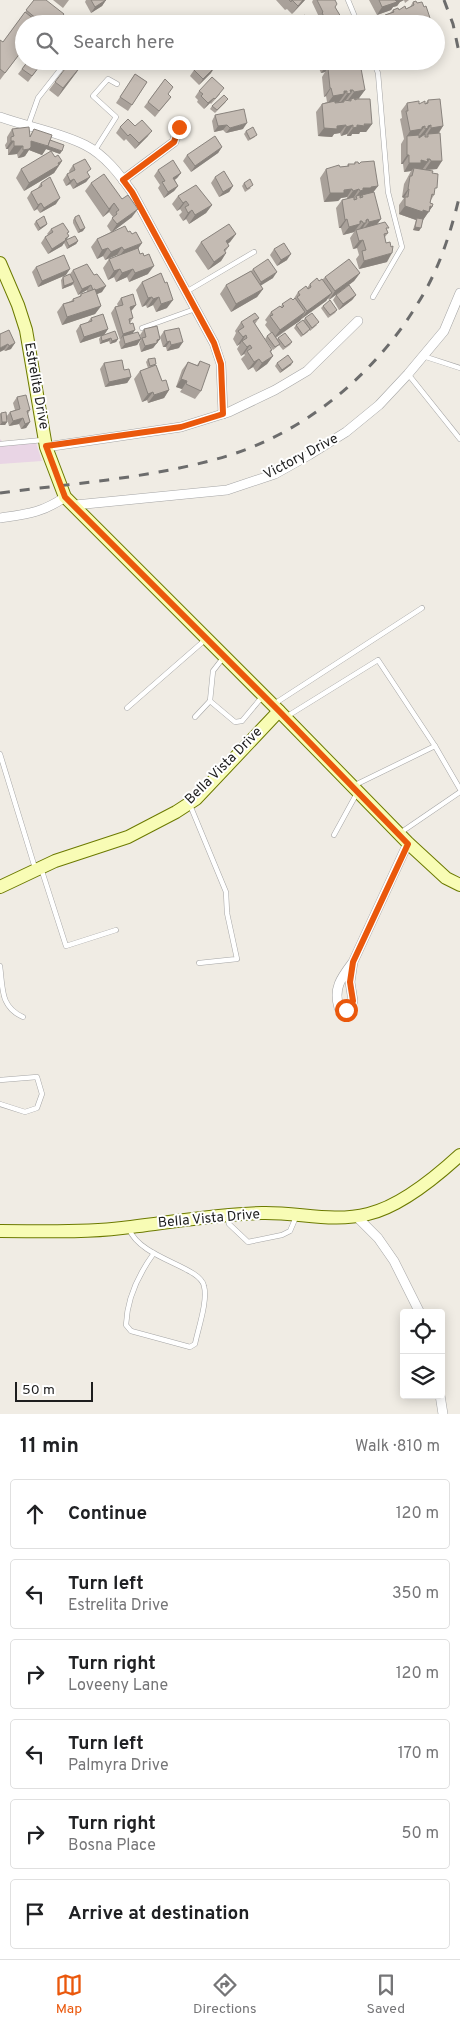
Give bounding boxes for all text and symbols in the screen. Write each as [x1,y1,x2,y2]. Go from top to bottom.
search box [15,15,445,70]
icon: search [33,29,61,57]
text: Search here [73,31,175,55]
route end [168,116,191,139]
street label: Estrelita Drive [20,341,52,431]
street label: Victory Drive [261,430,341,484]
street label: Bella Vista Drive [182,724,266,808]
route start [335,999,358,1022]
street label: Bella Vista Drive [157,1206,261,1232]
map controls [400,1309,445,1399]
button: locate [400,1309,445,1354]
button: layers [400,1354,445,1399]
scale bar [15,1379,92,1402]
text: 50 m [22,1382,55,1399]
text: 11 min [20,1433,79,1460]
text: Walk · 810 m [355,1437,440,1457]
icon: ahead [21,1500,49,1528]
text: Continue [68,1502,147,1526]
text: 120 m [396,1504,439,1524]
text: Turn left [68,1572,144,1596]
icon: left [21,1580,49,1608]
text: 350 m [392,1584,439,1604]
text: Estrelita Drive [68,1596,169,1616]
text: Turn right [68,1652,156,1676]
icon: right [21,1660,49,1688]
text: 120 m [396,1664,439,1684]
text: Loveeny Lane [68,1676,168,1696]
text: Turn left [68,1732,144,1756]
icon: left [21,1740,49,1768]
text: 170 m [398,1744,439,1764]
text: Palmyra Drive [68,1756,169,1776]
text: Turn right [68,1812,156,1836]
icon: right [21,1820,49,1848]
text: 50 m [402,1824,439,1844]
text: Bosna Place [68,1836,156,1856]
icon: arrive [21,1900,49,1928]
text: Arrive at destination [68,1902,249,1926]
tab: Map [55,1971,83,2018]
tab: Directions [193,1971,257,2018]
tab: Saved [367,1971,405,2018]

